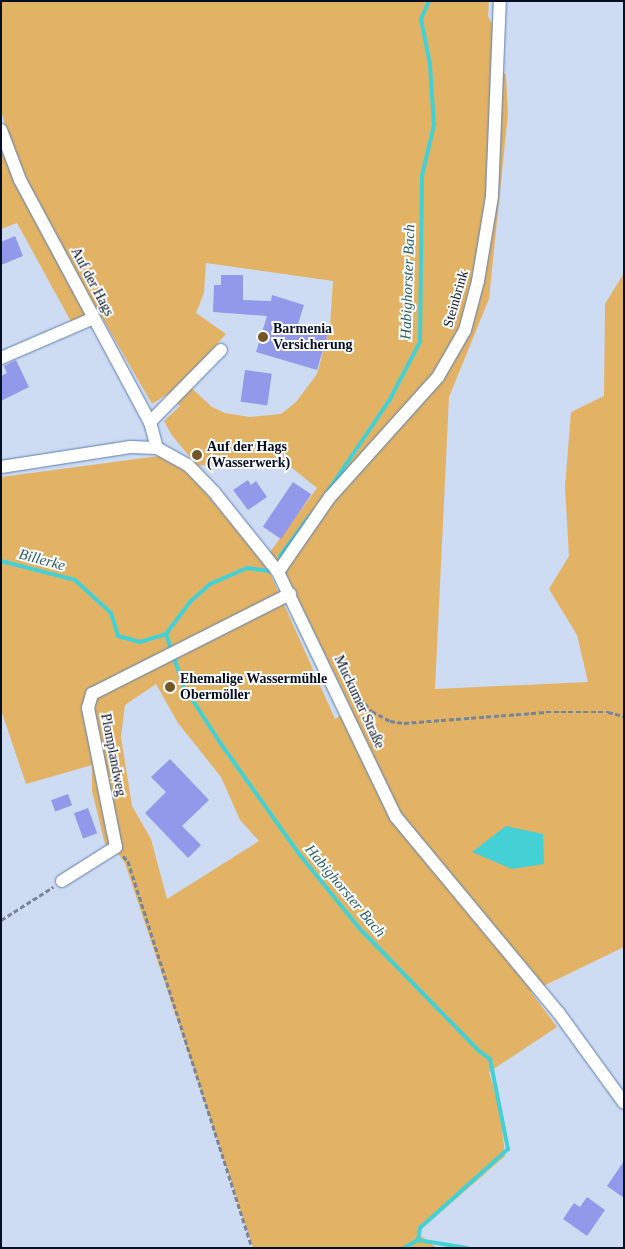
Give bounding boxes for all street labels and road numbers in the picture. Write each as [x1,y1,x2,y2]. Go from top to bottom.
street label: Auf der Hags [67,245,117,319]
street label: Steinbrink [440,269,472,329]
street label: Muckumer Straße [330,653,388,751]
street label: Plomplandweg [97,712,129,798]

